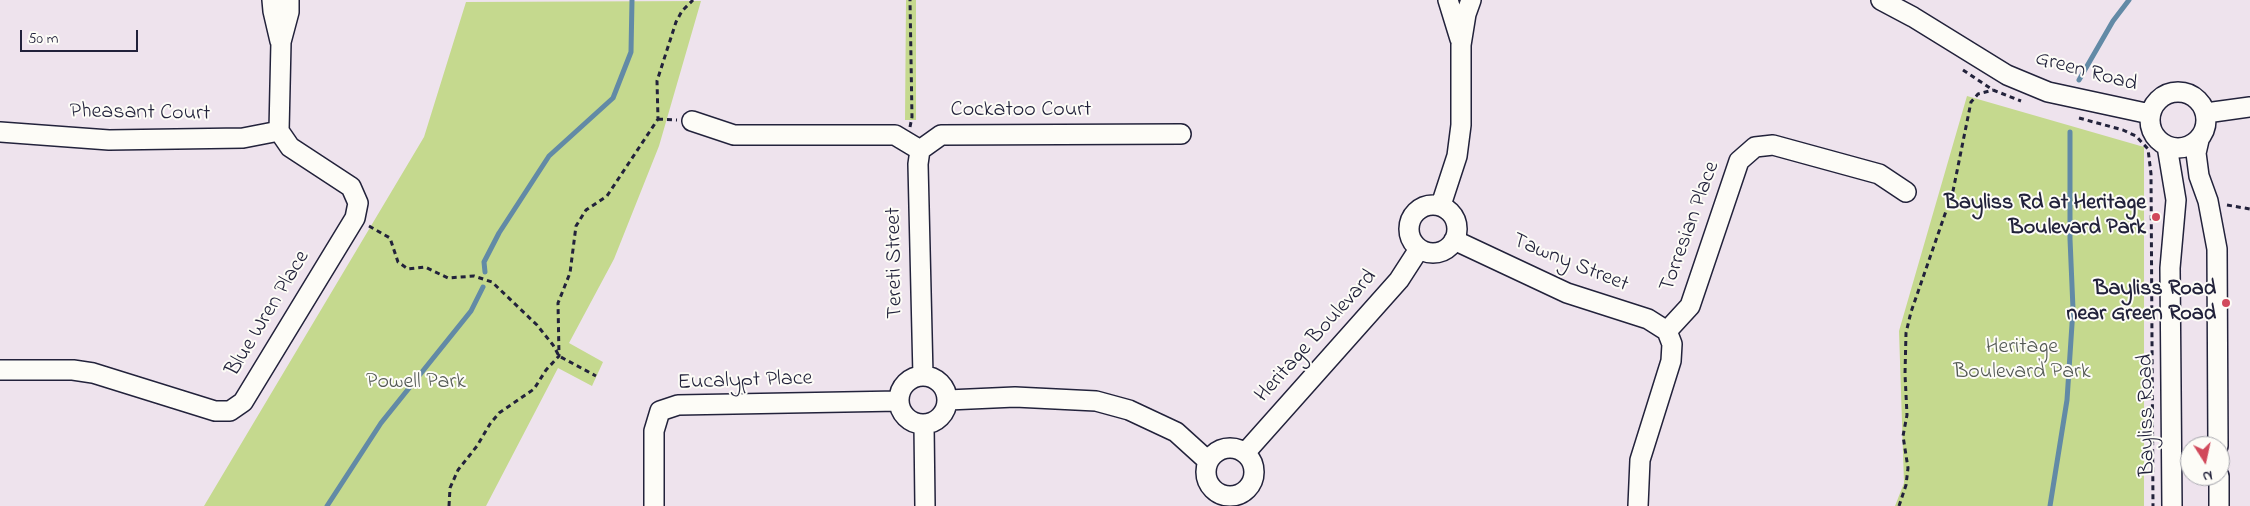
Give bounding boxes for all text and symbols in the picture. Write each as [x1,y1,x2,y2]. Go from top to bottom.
scale bar [22,20,140,52]
text: 50 m [28,28,58,50]
street label: Green Road [2032,47,2140,99]
street label: Cockatoo Court [951,98,1091,124]
street label: Pheasant Court [69,100,211,128]
street label: Torresian Place [1655,158,1727,296]
place label: Bayliss Rd at Heritage Boulevard Park [1944,191,2146,242]
street label: Tereti Street [882,207,910,319]
marker: Bayliss Rd at Heritage Boulevard Park [2150,211,2162,223]
street label: Tawny Street [1508,229,1632,299]
street label: Blue Wren Place [221,246,317,382]
street label: Heritage Boulevard [1250,265,1384,409]
place label: Bayliss Road near Green Road [2067,277,2216,328]
marker: Bayliss Road near Green Road [2220,297,2232,309]
park label: Heritage Boulevard Park [1953,335,2091,386]
street label: Bayliss Road [2134,354,2162,476]
street label: Eucalypt Place [677,366,813,398]
park label: Powell Park [366,370,466,396]
north arrow [2180,436,2230,486]
text: N [2201,464,2214,486]

